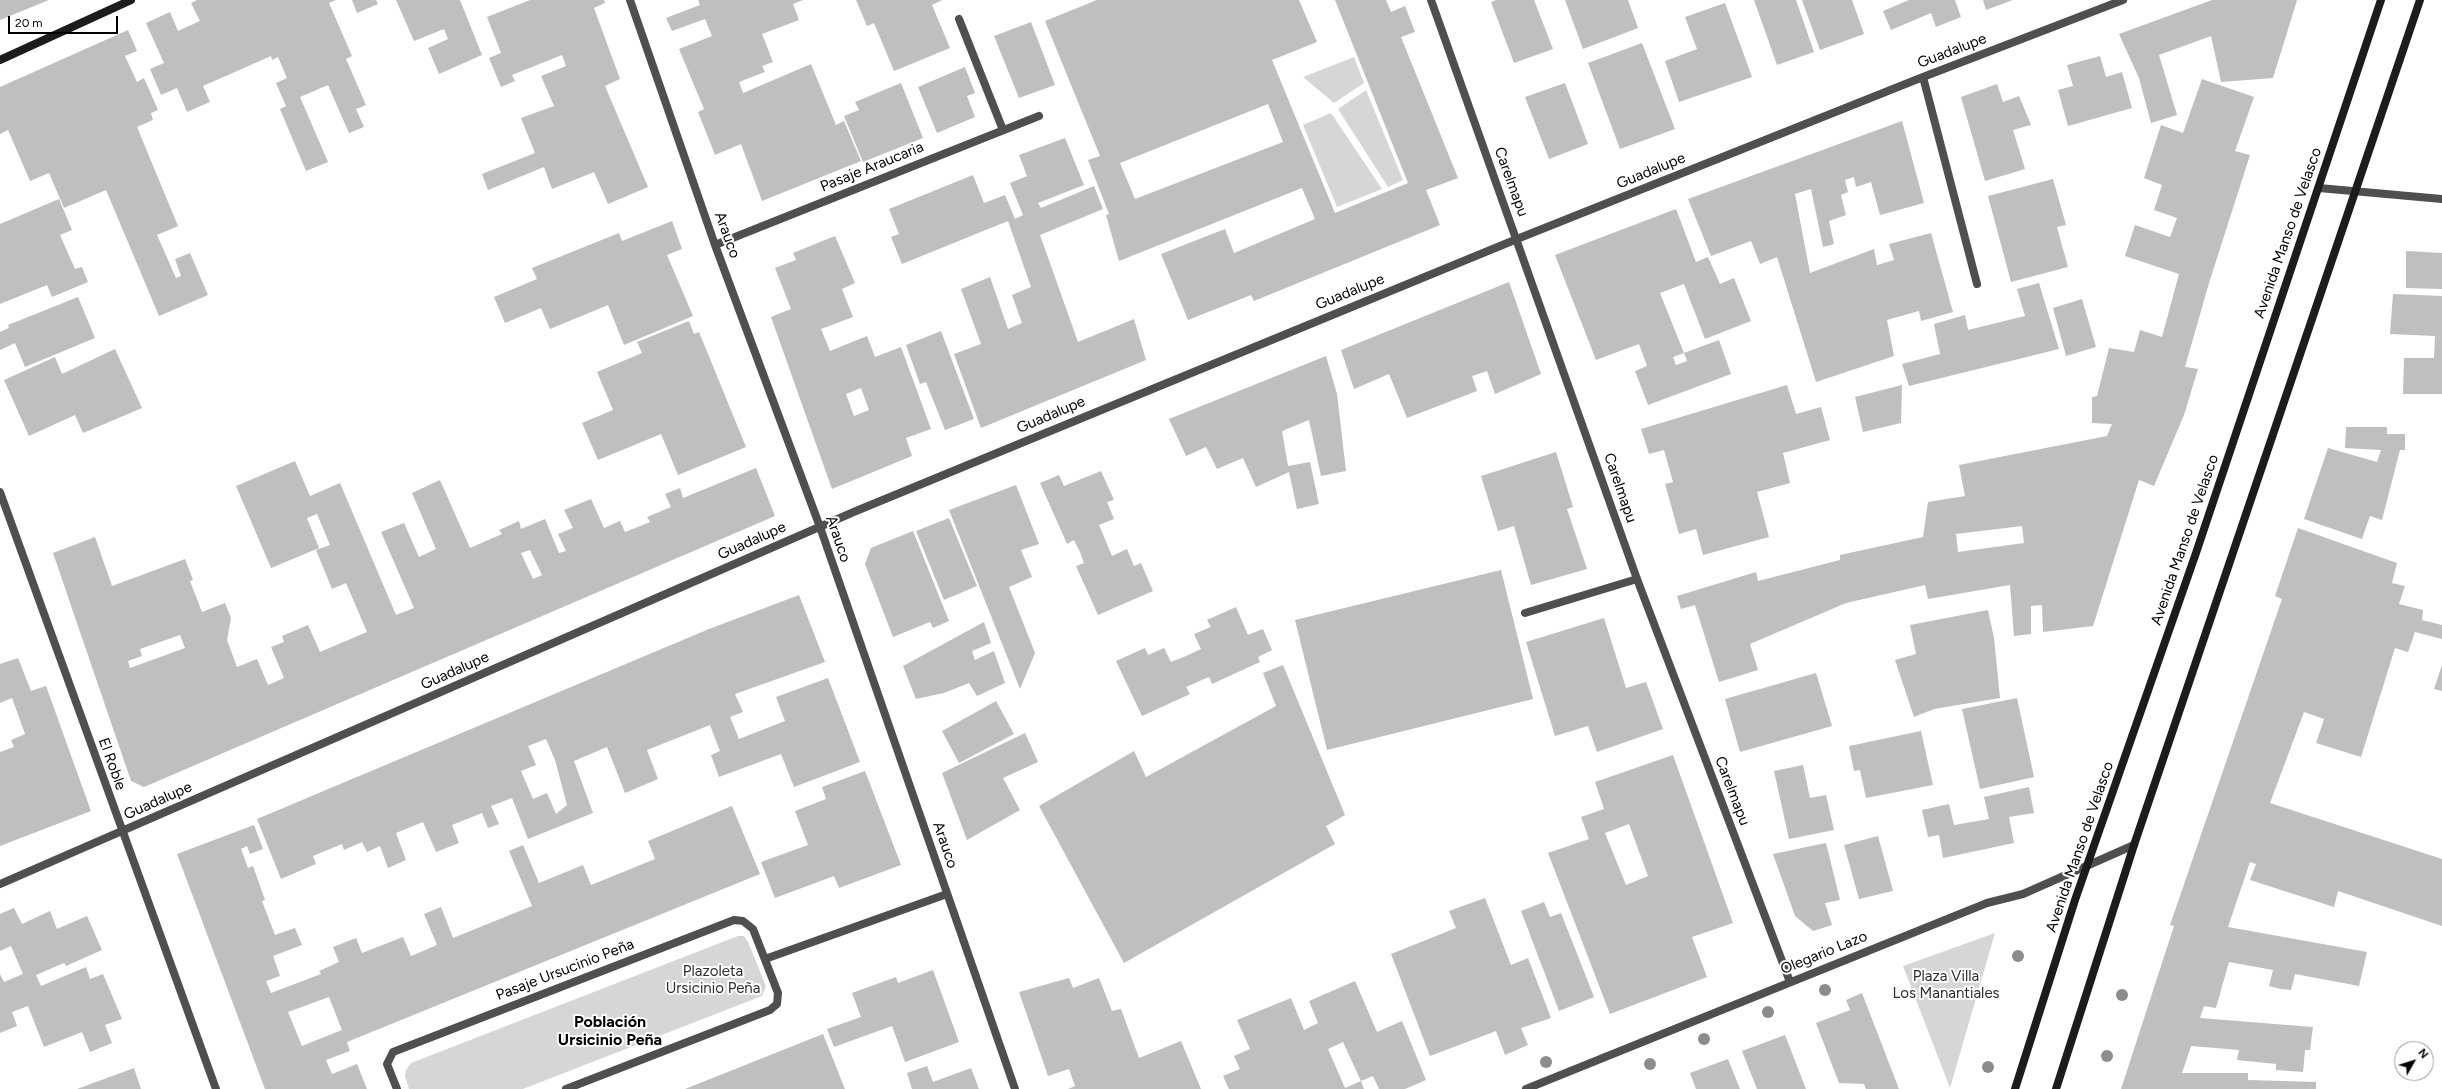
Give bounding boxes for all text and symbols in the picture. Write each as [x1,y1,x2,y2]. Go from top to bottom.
scale bar [10,8,120,34]
text: 20 m [15,16,43,30]
street label: Guadalupe [1915,30,1989,72]
street label: Pasaje Araucaria [818,138,926,196]
street label: Carelmapu [1490,145,1532,219]
street label: Avenida Manso de Velasco [2250,145,2326,321]
street label: Guadalupe [1614,149,1688,193]
street label: Arauco [710,209,744,261]
street label: Guadalupe [1313,270,1387,314]
street label: Guadalupe [1014,393,1088,437]
street label: Carelmapu [1600,451,1640,525]
street label: Avenida Manso de Velasco [2147,452,2223,628]
street label: Arauco [822,513,854,565]
street label: Guadalupe [715,518,789,564]
street label: Guadalupe [418,648,492,694]
street label: El Roble [94,735,130,793]
street label: Carelmapu [1711,754,1753,828]
street label: Avenida Manso de Velasco [2042,759,2118,935]
street label: Guadalupe [121,778,195,824]
street label: Arauco [929,819,961,871]
street label: Olegario Lazo [1778,927,1870,979]
street label: Pasaje Ursucinio Peña [493,935,637,1005]
park label: Plazoleta Ursicinio Peña [666,963,760,998]
park label: Plaza Villa Los Manantiales [1892,968,2000,1003]
district label: Población Ursicinio Peña [558,1012,662,1050]
north arrow [2394,1041,2434,1081]
text: N [2415,1046,2431,1061]

